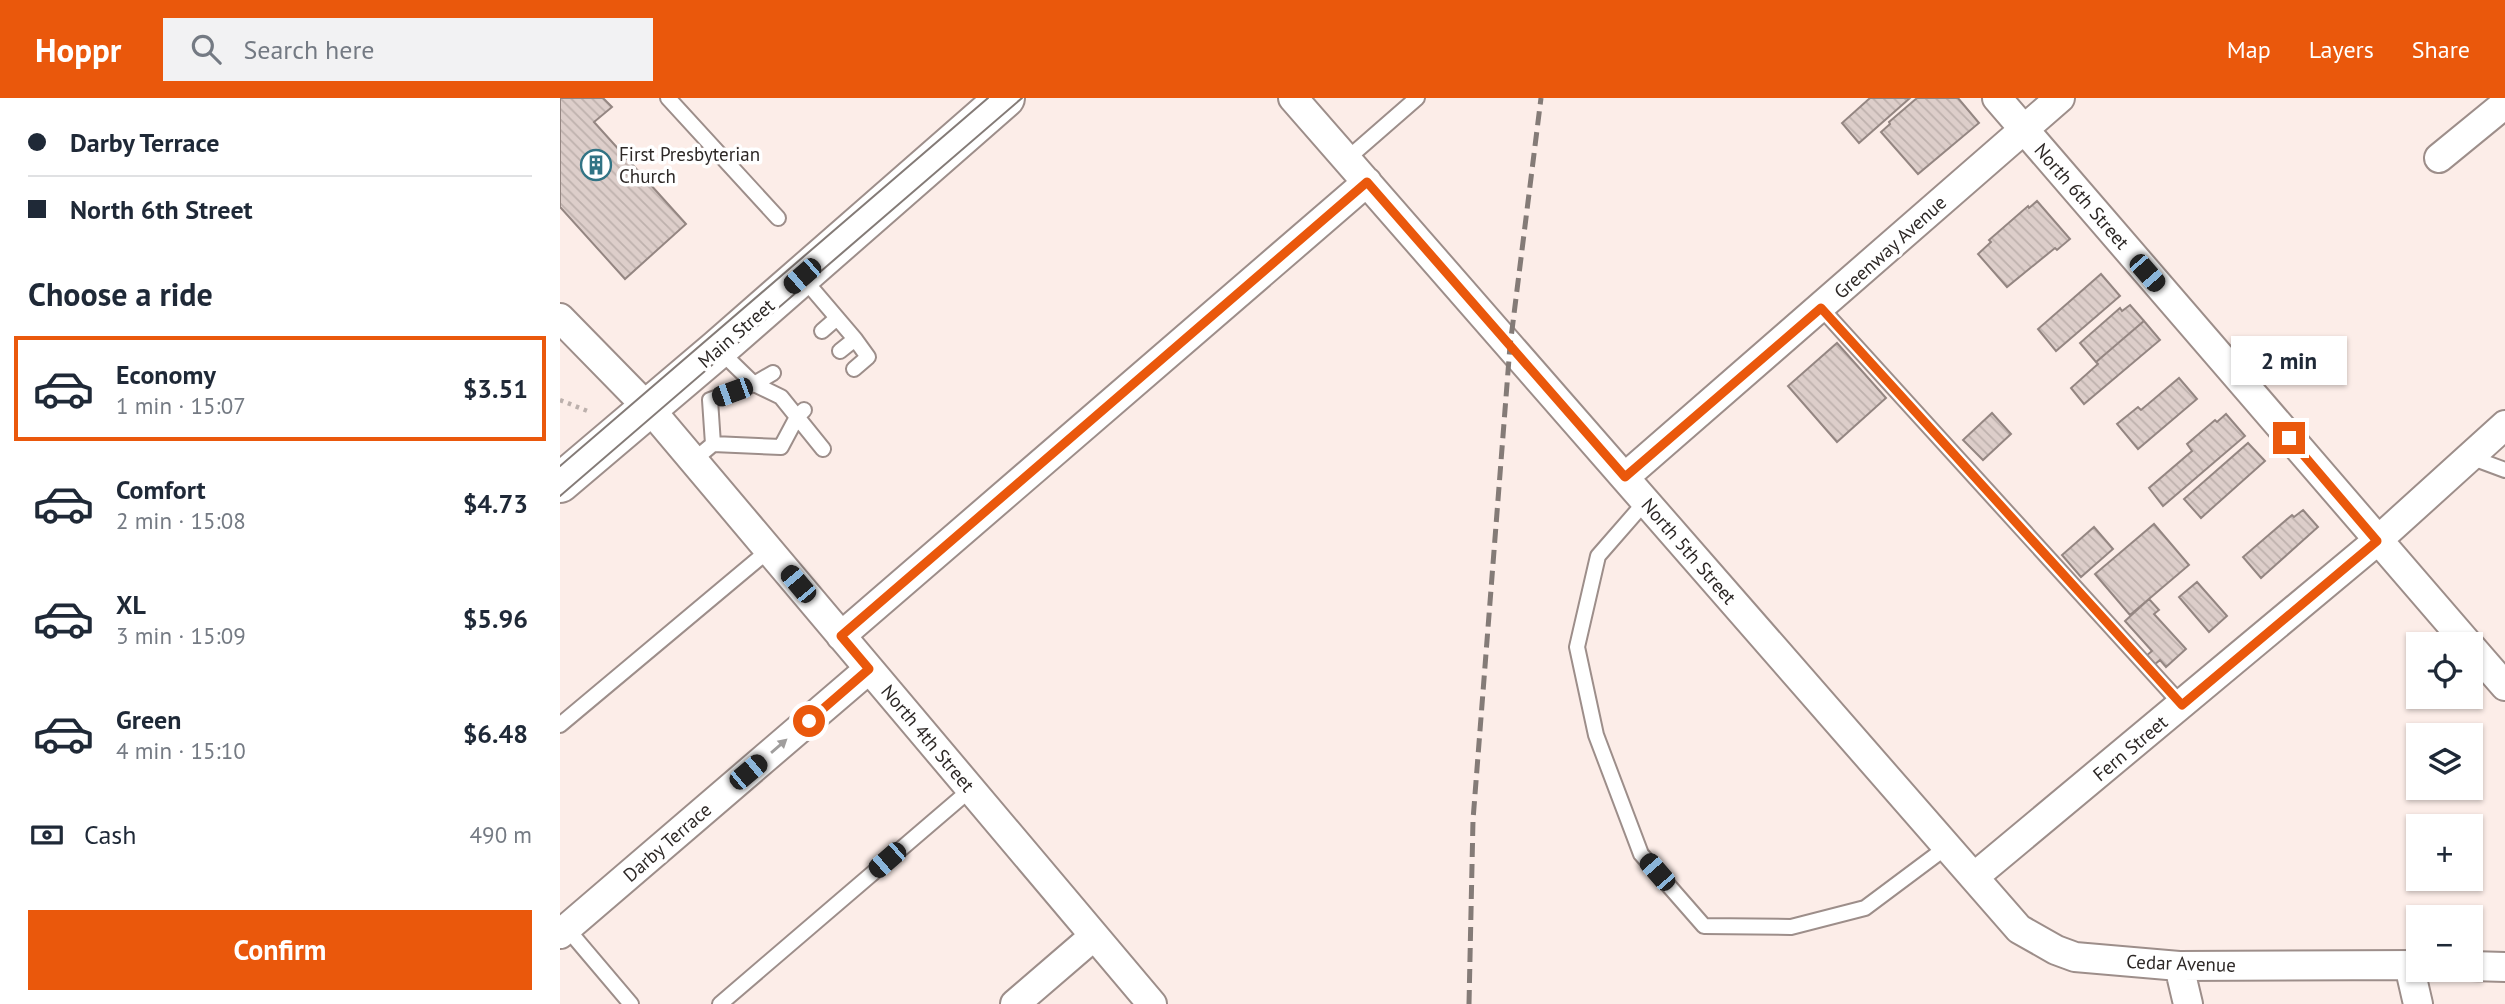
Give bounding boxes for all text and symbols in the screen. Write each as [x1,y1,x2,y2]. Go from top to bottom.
search box [163,18,653,81]
text: Hoppr [35,28,121,71]
icon: search [187,30,225,68]
text: Search here [243,33,375,66]
text: Map [2227,34,2271,65]
text: Layers [2309,34,2374,65]
text: Share [2412,34,2470,65]
text: Darby Terrace [70,126,219,159]
street label: North 6th Street [2029,138,2135,254]
place label: First Presbyterian Church [619,142,760,188]
building icon: First Presbyterian Church [579,148,613,182]
street label: Greenway Avenue [1829,190,1951,304]
text: North 6th Street [70,193,253,226]
car [2126,250,2169,296]
car [780,254,825,298]
text: Choose a ride [28,273,213,315]
street label: Main Street [693,293,780,373]
callout: 2 min [2231,336,2347,386]
text: 2 min [2261,346,2317,375]
icon: car [32,357,95,420]
text: Economy [116,358,216,391]
text: $3.51 [463,372,528,405]
car [709,375,756,409]
text: 1 min · 15:07 [116,391,246,420]
route end [2273,422,2305,454]
icon: car [32,472,95,535]
text: Comfort [116,473,206,506]
text: $4.73 [463,487,528,520]
street label: North 5th Street [1636,493,1742,609]
text: 2 min · 15:08 [116,506,246,535]
car [777,561,820,607]
icon: car [32,587,95,650]
text: XL [116,588,146,621]
text: $5.96 [463,602,528,635]
text: 3 min · 15:09 [116,621,246,650]
map controls [2406,632,2483,982]
button: locate [2406,632,2483,709]
street label: North 4th Street [876,679,980,797]
icon: car [32,702,95,765]
text: Green [116,703,181,736]
route start [793,705,825,737]
street label: Fern Street [2088,710,2173,786]
text: $6.48 [463,717,528,750]
button: layers [2406,723,2483,800]
text: 4 min · 15:10 [116,736,246,765]
one-way arrow [771,739,788,754]
car [726,750,771,794]
street label: Darby Terrace [618,797,716,887]
button: + [2406,814,2483,891]
icon: cash [28,816,66,854]
text: Cash [84,818,136,851]
text: 490 m [470,820,532,849]
car [865,838,910,882]
car [1636,849,1679,895]
button: − [2406,905,2483,982]
button: Confirm [28,910,532,990]
street label: Cedar Avenue [2126,949,2236,977]

